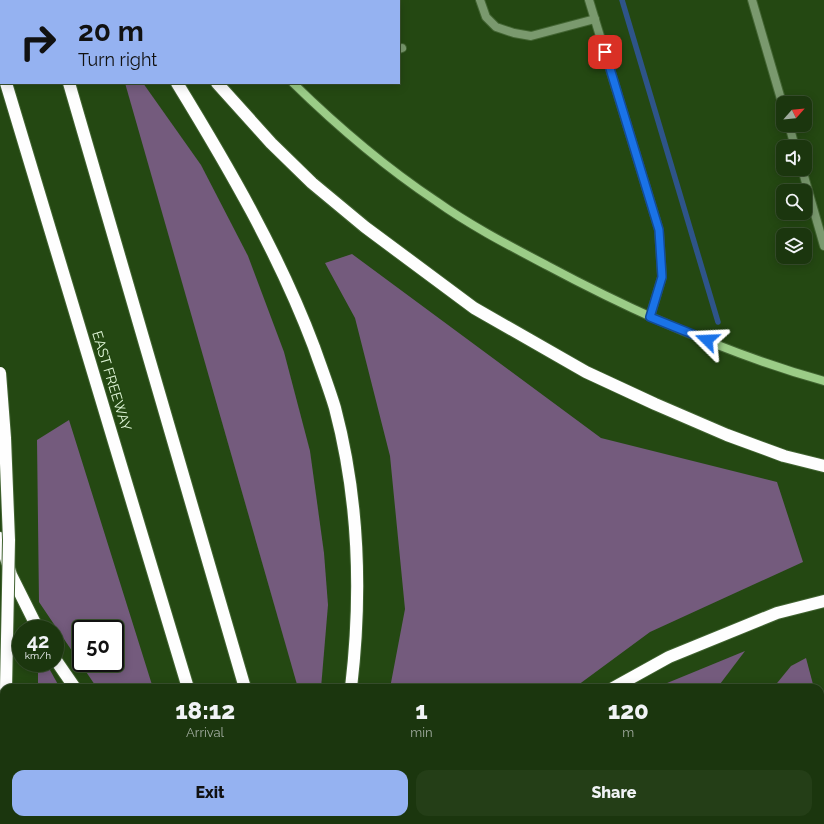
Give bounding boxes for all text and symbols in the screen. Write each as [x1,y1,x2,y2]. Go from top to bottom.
text: 20 m [78,15,144,48]
icon: right [12,16,64,68]
pin [588,35,622,69]
icon: arrive [594,41,616,63]
text: Turn right [78,49,157,70]
north arrow [776,96,812,132]
map controls [776,96,812,264]
button: sound [776,140,812,176]
button: search [776,184,812,220]
button: layers [776,228,812,264]
position arrow [686,319,728,361]
street label: EAST FREEWAY [89,329,135,433]
speed limit sign: 50 [72,620,124,672]
text: 42 [27,629,49,653]
text: km/h [25,650,51,661]
text: 18:12 [175,696,235,725]
text: 1 [415,696,428,725]
text: 120 [608,696,649,725]
text: Arrival [186,725,224,740]
text: min [410,725,433,740]
text: m [622,725,634,740]
button: Exit [12,770,408,816]
button: Share [416,770,812,816]

